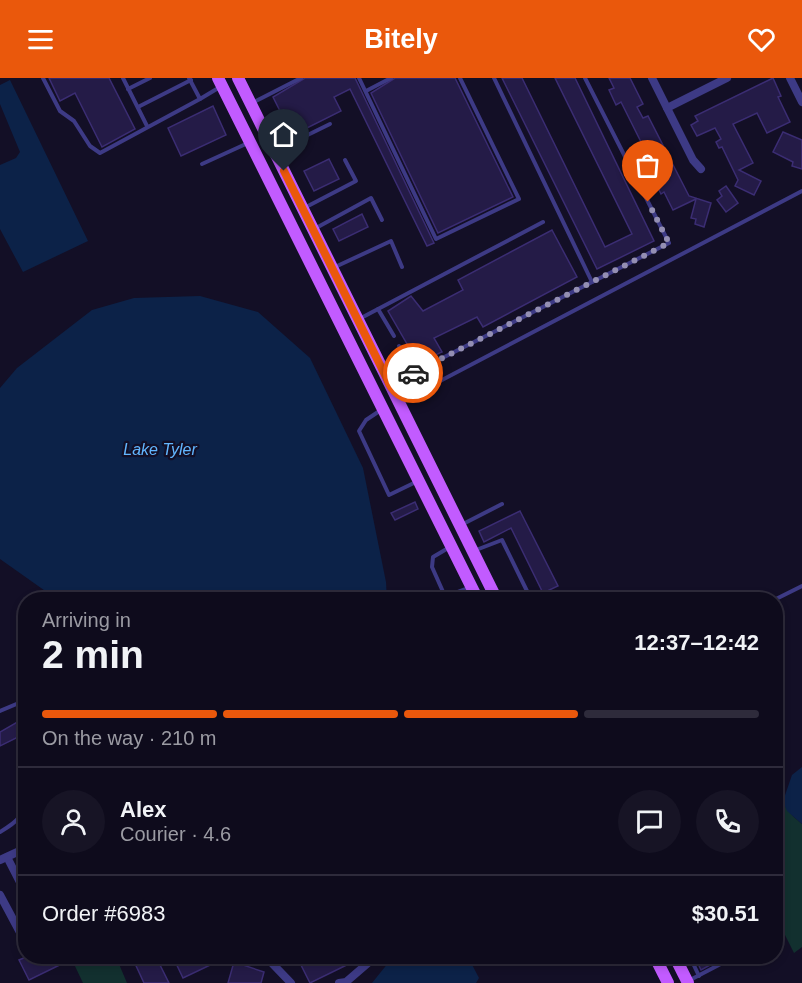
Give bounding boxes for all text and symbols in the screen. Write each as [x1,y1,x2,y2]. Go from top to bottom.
icon: menu [24,23,57,56]
icon: heart [745,23,778,56]
text: Bitely [364,24,438,54]
pin [258,109,309,171]
icon: home [267,118,300,151]
pin [622,140,673,202]
icon: bag [631,149,664,182]
courier [383,343,443,403]
icon: car [397,357,430,390]
water label: Lake Tyler [123,441,197,458]
text: Arriving in [42,609,131,631]
text: 12:37–12:42 [634,630,759,655]
text: 2 min [42,633,144,676]
text: On the way · 210 m [42,727,217,749]
button: person [42,790,105,853]
button: chat [618,790,681,853]
button: phone [696,790,759,853]
text: Alex [120,797,166,822]
text: Courier · 4.6 [120,823,231,845]
text: Order #6983 [42,901,166,926]
text: $30.51 [692,901,759,926]

